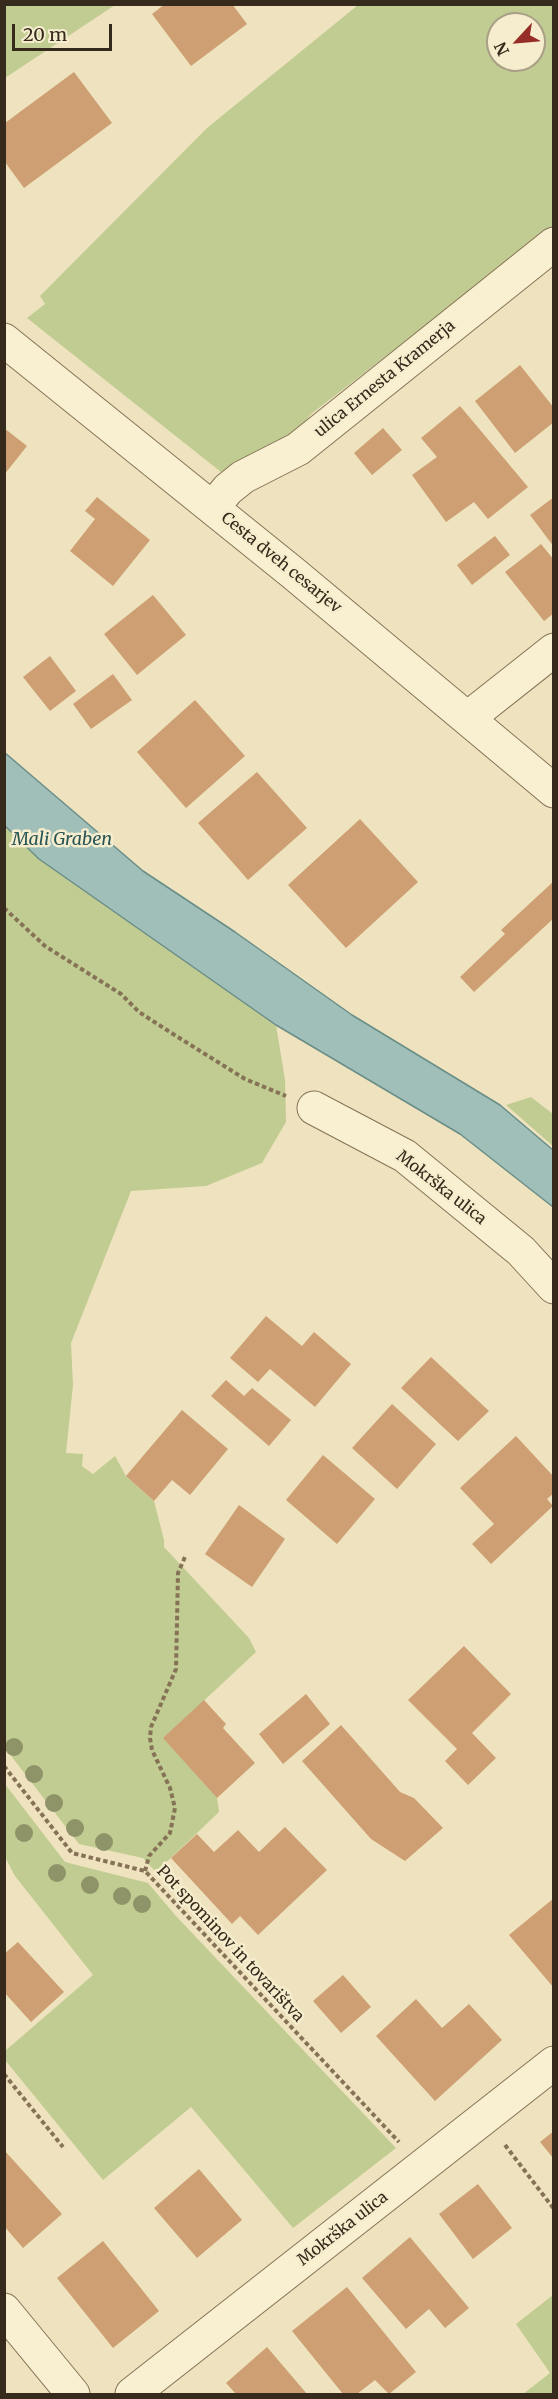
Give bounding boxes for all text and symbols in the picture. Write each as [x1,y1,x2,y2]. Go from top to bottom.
scale bar [15,12,116,50]
north arrow [486,12,546,72]
text: 20 m [23,23,67,46]
text: N [490,39,513,59]
street label: ulica Ernesta Kramerja [311,316,459,442]
street label: Cesta dveh cesarjev [217,509,345,617]
water label: Mali Graben [12,829,112,851]
street label: Mokrška ulica [392,1147,490,1229]
street label: Pot spominov in tovarištva [152,1862,308,2026]
street label: Mokrška ulica [294,2188,392,2270]

